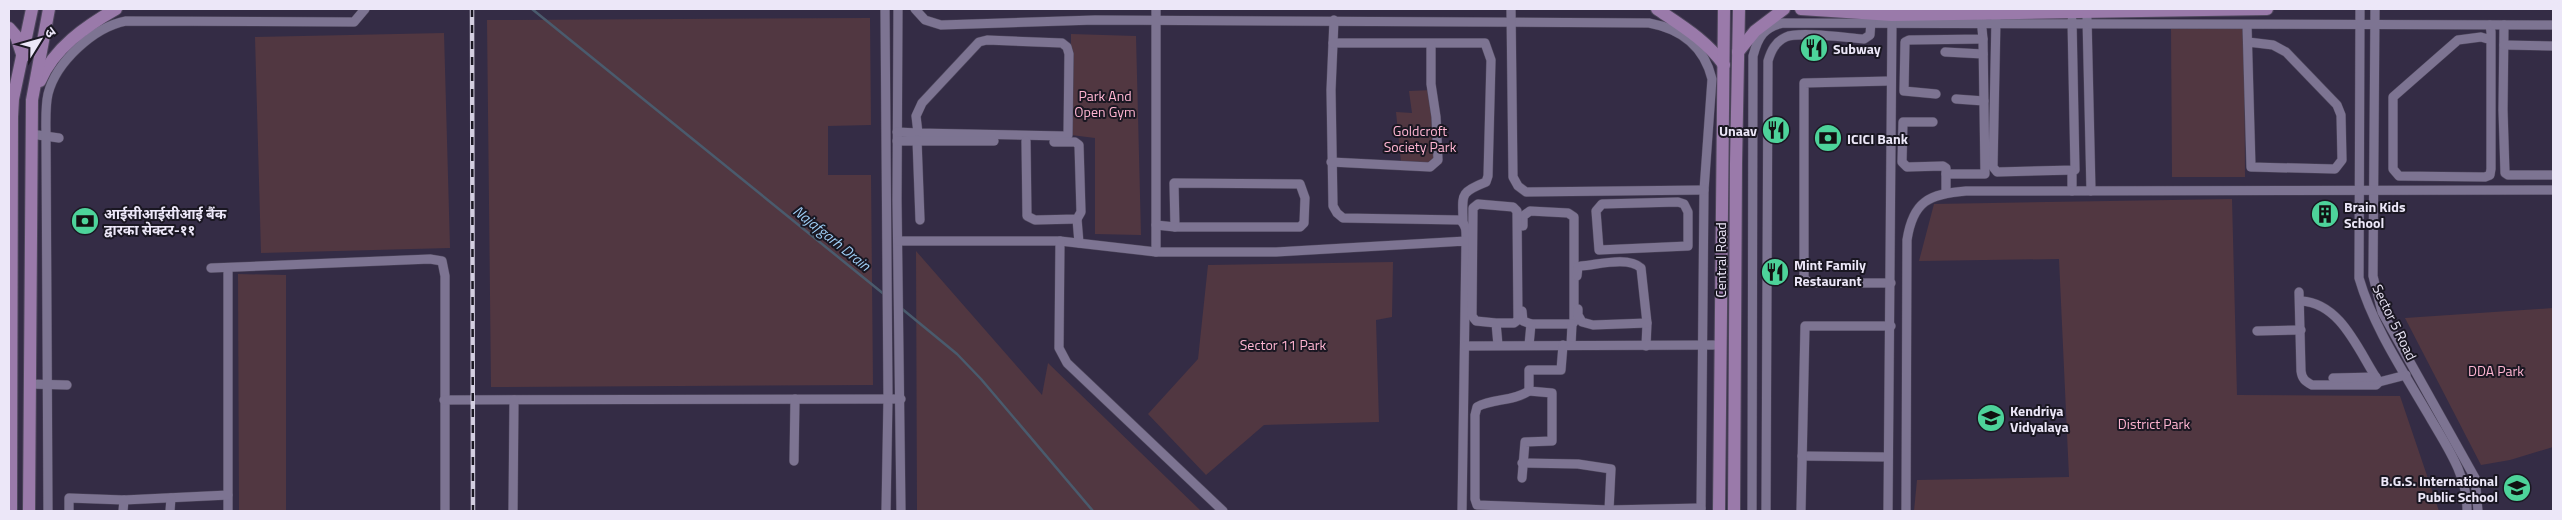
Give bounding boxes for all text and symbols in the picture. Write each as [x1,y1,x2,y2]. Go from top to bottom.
north arrow [15,15,65,65]
text: उ [40,22,62,42]
restaurant icon: Subway [1799,33,1829,63]
place label: Subway [1833,38,1881,59]
park label: Park And Open Gym [1074,85,1136,122]
restaurant icon: Unaav [1761,115,1791,145]
park label: Goldcroft Society Park [1384,120,1457,157]
place label: Unaav [1719,120,1757,141]
bank icon: ICICI Bank [1813,123,1843,153]
place label: ICICI Bank [1847,128,1909,149]
place label: Brain Kids School [2344,196,2406,233]
building icon: Brain Kids School [2310,199,2340,229]
water label: Najafgarh Drain [788,200,876,277]
place label: आईसीआईसीआई बैंक द्वारका सेक्टर-११ [104,203,227,240]
bank icon: आईसीआईसीआई बैंक द्वारका सेक्टर-११ [70,206,100,236]
street label: Central Road [1710,222,1731,298]
place label: Mint Family Restaurant [1794,254,1866,291]
restaurant icon: Mint Family Restaurant [1760,257,1790,287]
street label: Sector 5 Road [2368,280,2422,364]
park label: Sector 11 Park [1240,334,1327,355]
park label: DDA Park [2468,360,2524,381]
place label: Kendriya Vidyalaya [2010,400,2069,437]
school or university icon: Kendriya Vidyalaya [1976,403,2006,433]
park label: District Park [2118,413,2190,434]
place label: B.G.S. International Public School [2381,470,2498,507]
school or university icon: B.G.S. International Public School [2502,473,2532,503]

